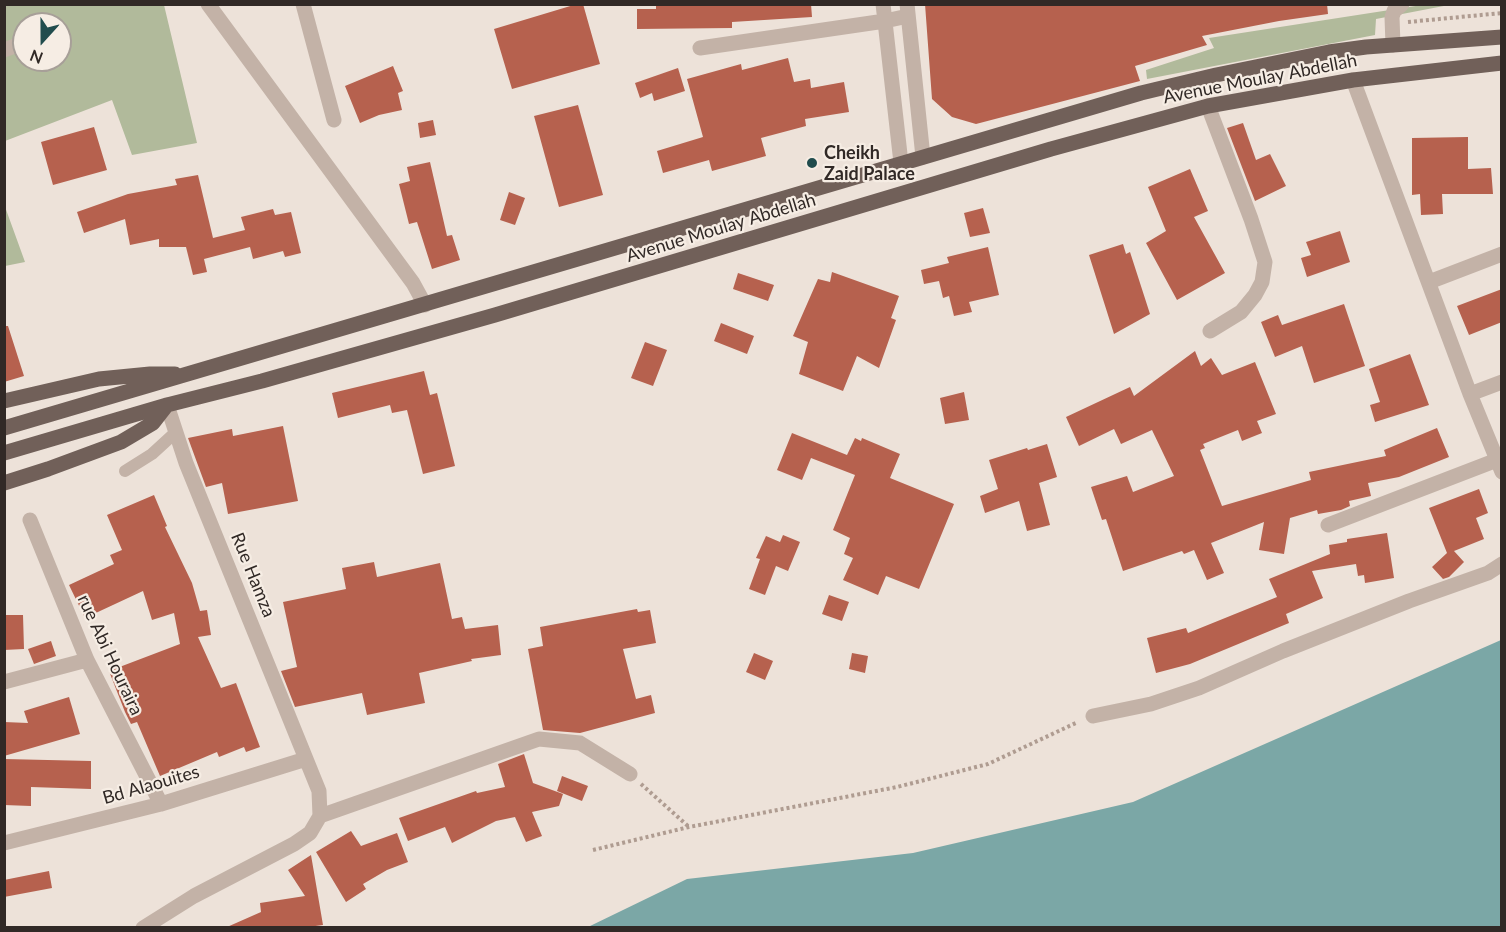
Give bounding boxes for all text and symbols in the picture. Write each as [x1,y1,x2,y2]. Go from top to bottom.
north arrow [12,12,72,72]
text: N [27,46,45,68]
street label: Avenue Moulay Abdellah [1161,50,1359,108]
place label: Cheikh Zaid Palace [824,142,915,184]
marker: Cheikh Zaid Palace [805,156,819,170]
street label: Avenue Moulay Abdellah [624,189,818,267]
street label: Rue Hamza [226,530,280,620]
street label: rue Abi Houraira [73,591,147,719]
street label: Bd Alaouites [100,761,202,809]

